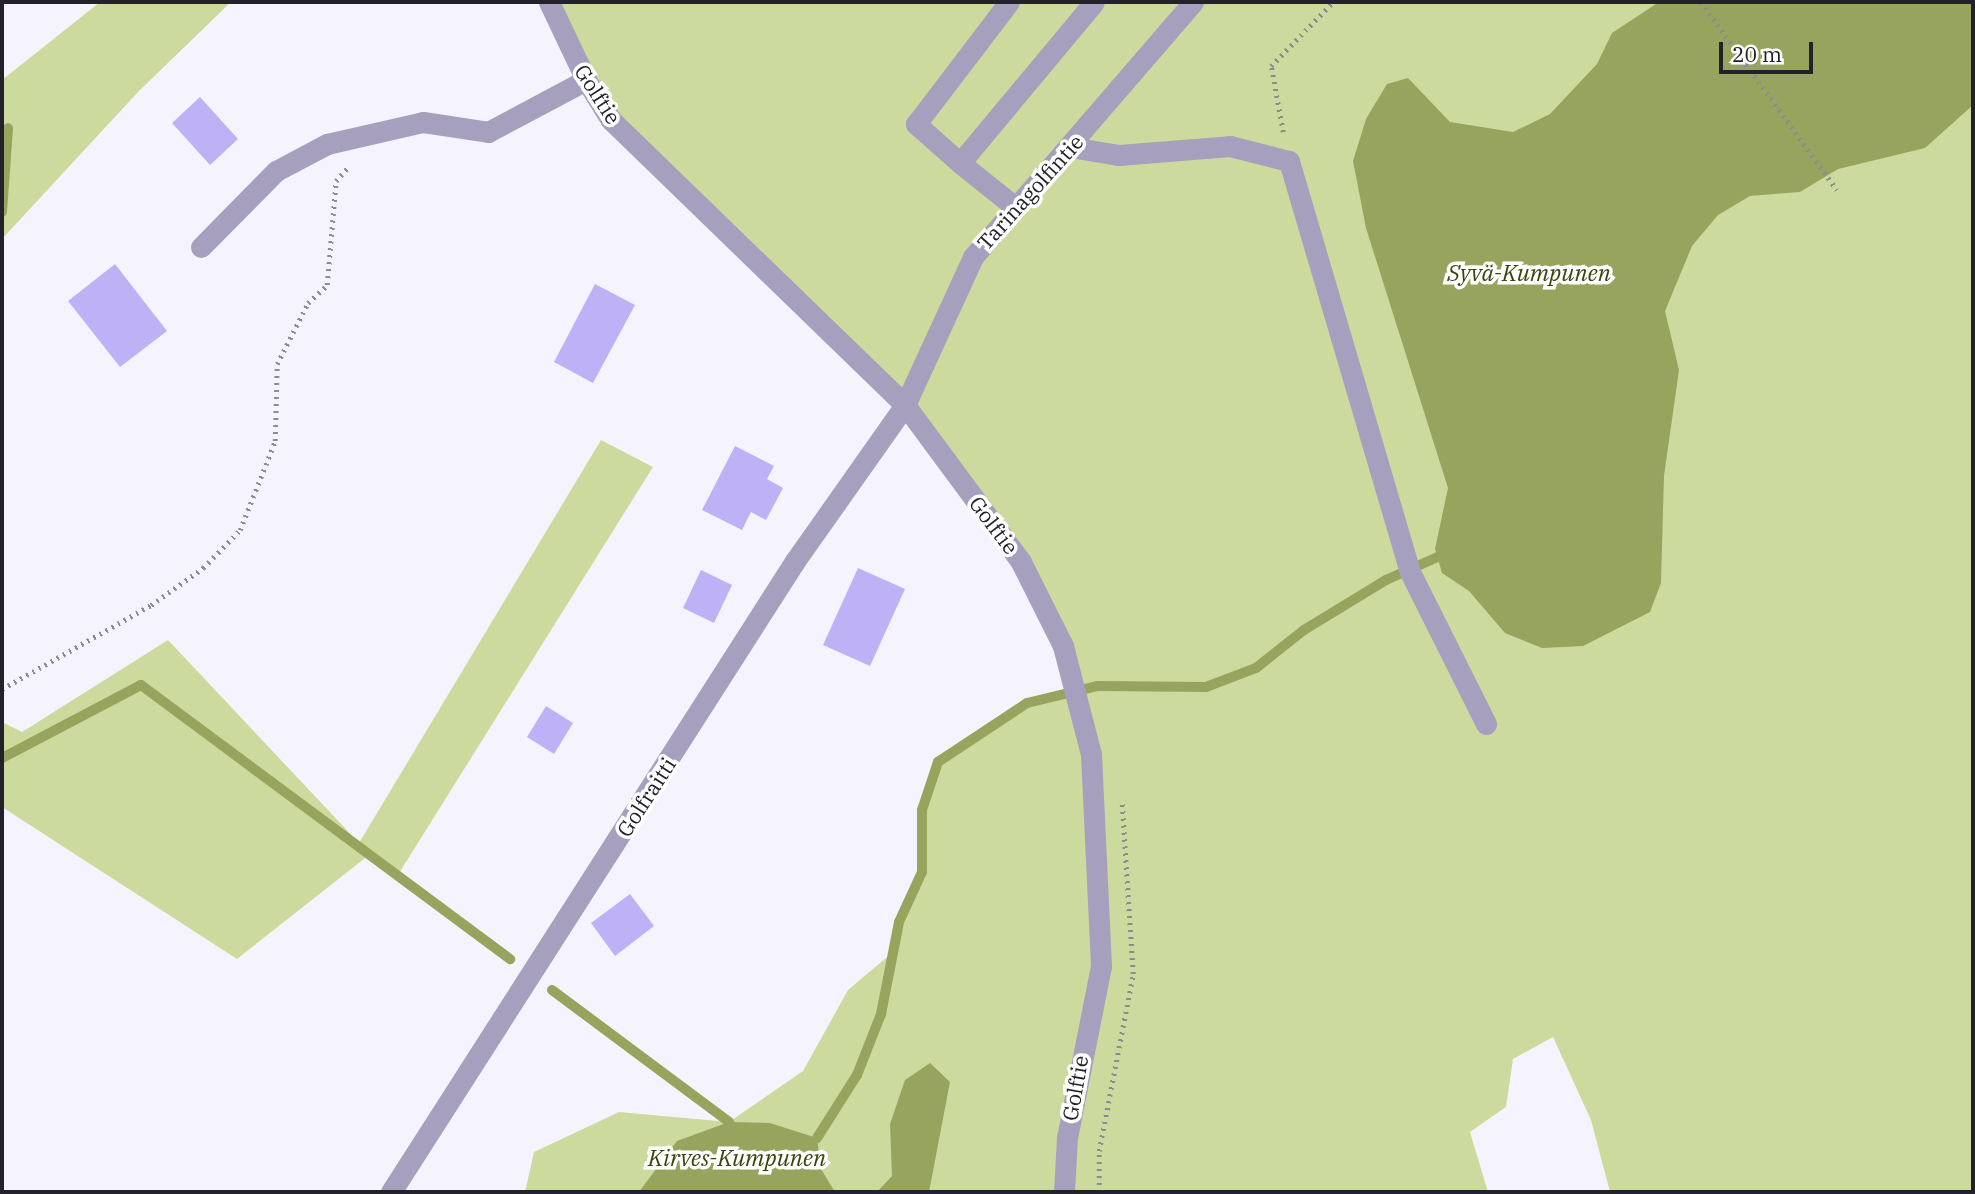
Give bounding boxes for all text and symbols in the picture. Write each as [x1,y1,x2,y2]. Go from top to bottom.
scale bar [1723,28,1818,72]
text: 20 m [1732,40,1782,68]
street label: Golftie [570,60,626,128]
street label: Tarinagolfintie [972,129,1088,255]
water label: Syvä-Kumpunen [1447,258,1611,286]
street label: Golftie [964,491,1024,559]
street label: Golfraitti [611,753,681,841]
street label: Golftie [1057,1053,1093,1123]
water label: Kirves-Kumpunen [648,1143,826,1171]

